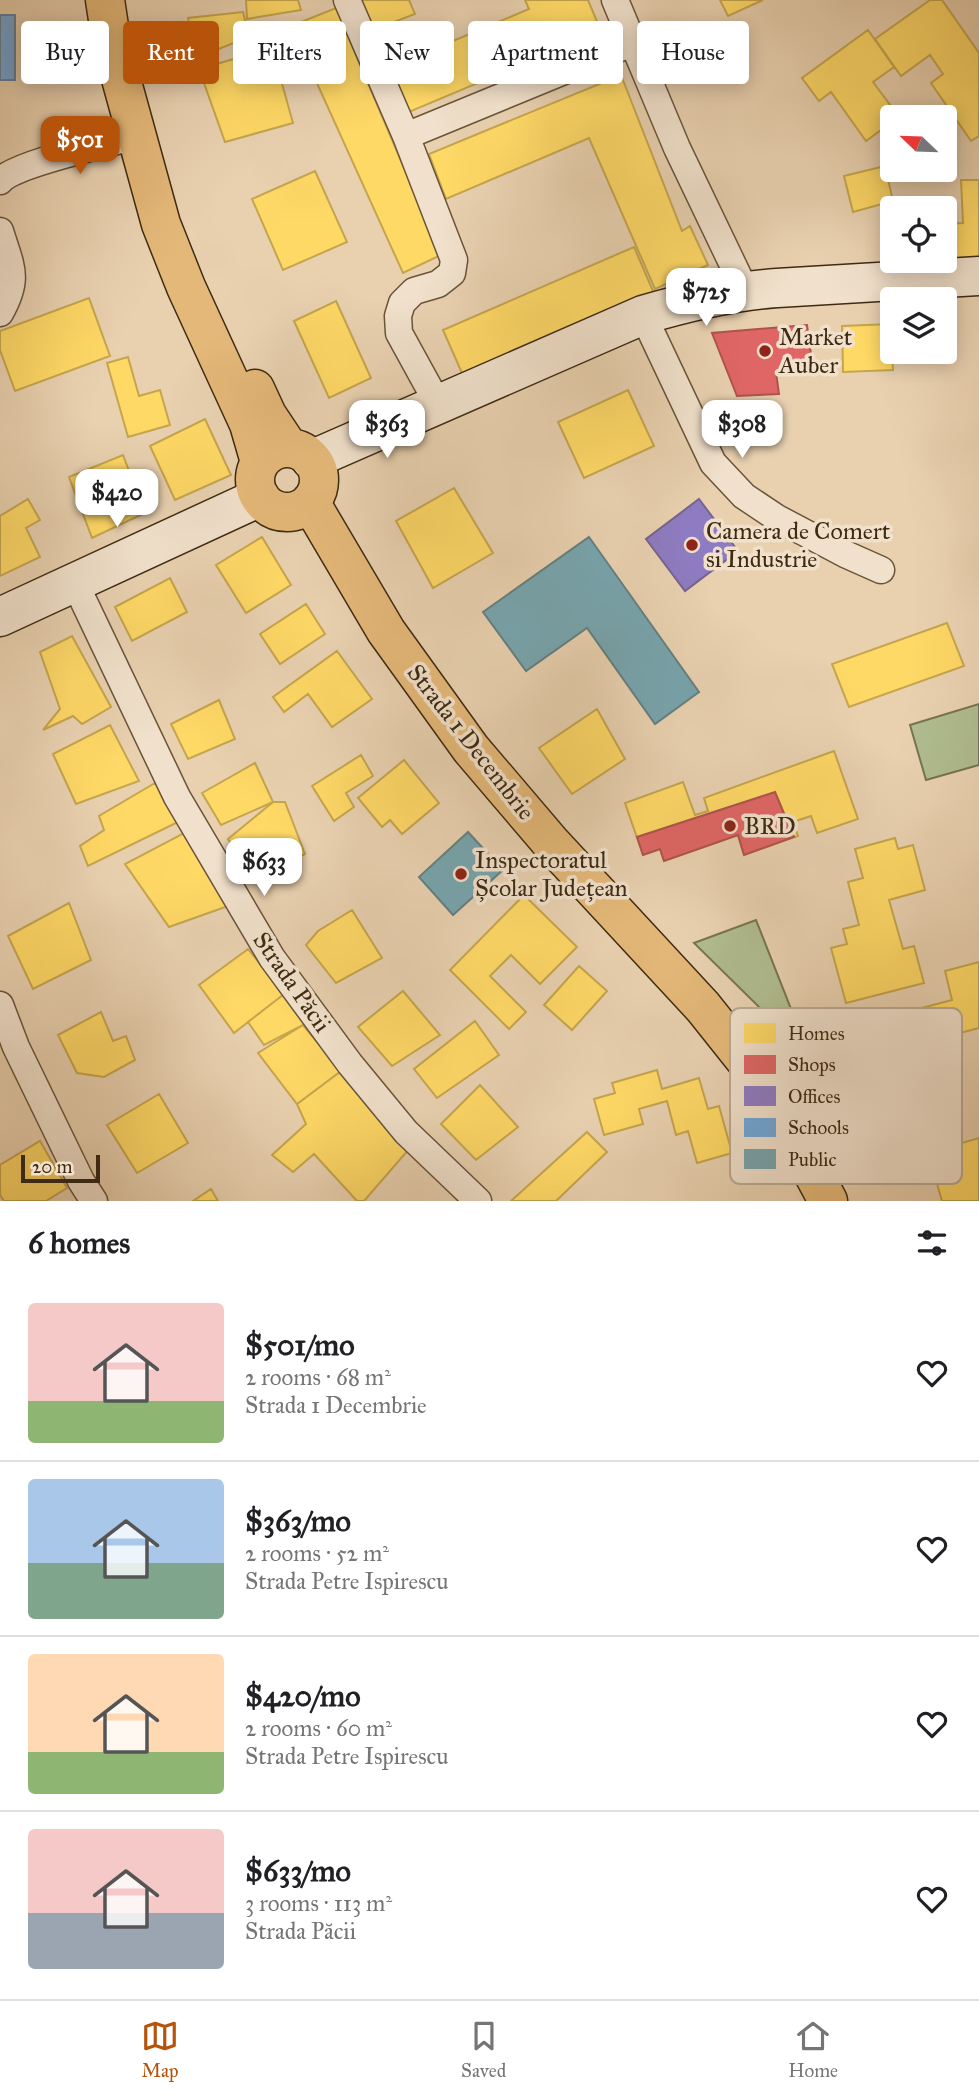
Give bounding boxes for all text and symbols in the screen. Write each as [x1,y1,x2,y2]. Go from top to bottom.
chip: Buy [21,21,109,84]
chip: Rent [123,21,219,84]
chip: Filters [233,21,346,84]
chip: New [360,21,454,84]
chip: Apartment [468,21,623,84]
chip: House [637,21,749,84]
north arrow [880,105,957,182]
map controls [880,105,957,364]
pin: $501 [39,116,121,176]
text: $501 [57,125,103,153]
button: locate [880,196,957,273]
pin: $725 [665,268,747,328]
text: $725 [682,277,730,305]
button: layers [880,287,957,364]
place label: Market Auber [778,322,853,380]
marker: Market Auber [757,343,773,359]
pin: $363 [346,400,428,460]
pin: $308 [701,400,783,460]
text: $363 [365,409,409,437]
text: $308 [718,409,766,437]
pin: $420 [76,470,158,529]
text: $420 [91,478,143,506]
place label: Camera de Comert si Industrie [706,516,891,574]
marker: Camera de Comert si Industrie [684,537,700,553]
street label: Strada 1 Decembrie [401,658,541,826]
place label: BRD [744,811,796,841]
marker: BRD [722,818,738,834]
pin: $633 [223,838,305,898]
place label: Inspectoratul Școlar Județean [475,845,628,903]
text: $633 [242,847,286,875]
marker: Inspectoratul Școlar Județean [453,866,469,882]
street label: Strada Păcii [246,926,338,1038]
legend [730,1008,962,1184]
text: Homes [788,1022,845,1045]
text: Shops [788,1053,836,1076]
text: Offices [788,1085,840,1108]
text: Schools [788,1116,849,1139]
text: Public [788,1148,836,1171]
scale bar [21,1152,100,1184]
text: 20 m [32,1155,73,1178]
icon: filters [913,1224,951,1262]
text: 6 homes [28,1225,130,1261]
text: $501/mo [245,1327,355,1363]
icon: home [84,1331,168,1415]
icon: heart [913,1354,951,1392]
text: 2 rooms · 68 m² [245,1363,391,1391]
text: Strada 1 Decembrie [245,1391,427,1419]
text: $363/mo [245,1503,351,1539]
icon: home [84,1507,168,1591]
icon: heart [913,1530,951,1568]
text: 2 rooms · 52 m² [245,1539,389,1567]
text: Strada Petre Ispirescu [245,1567,449,1595]
text: $420/mo [245,1678,361,1714]
icon: home [84,1682,168,1766]
icon: heart [913,1705,951,1743]
text: 2 rooms · 60 m² [245,1714,392,1742]
text: Strada Petre Ispirescu [245,1742,449,1770]
text: $633/mo [245,1853,351,1889]
icon: home [84,1857,168,1941]
icon: heart [913,1880,951,1918]
text: 3 rooms · 113 m² [245,1889,392,1917]
text: Strada Păcii [245,1917,356,1945]
tab: Map [141,2017,179,2082]
tab: Saved [461,2017,506,2082]
tab: Home [788,2017,838,2082]

